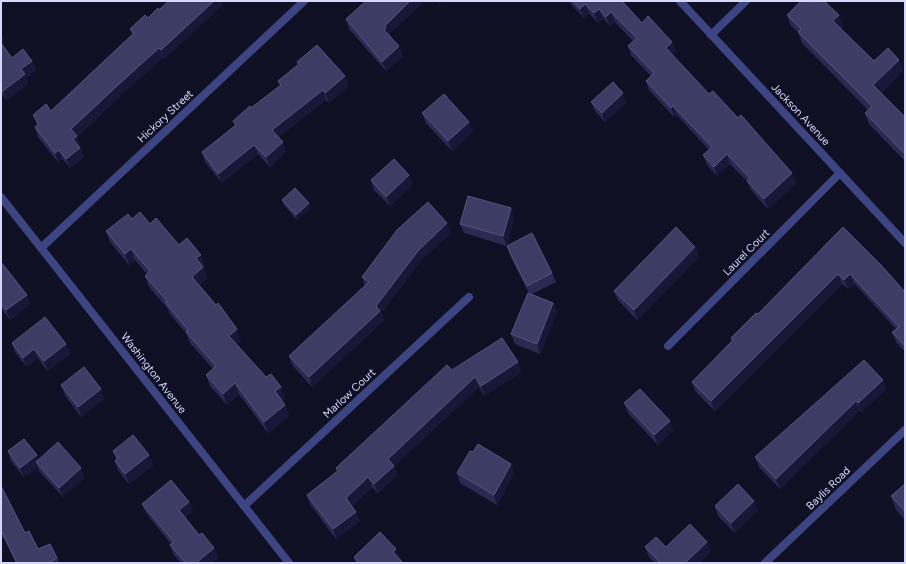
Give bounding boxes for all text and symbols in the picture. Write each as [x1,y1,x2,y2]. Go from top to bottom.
street label: Jackson Avenue [769,81,833,148]
street label: Hickory Street [135,87,196,145]
street label: Laurel Court [720,226,772,278]
street label: Washington Avenue [118,330,189,416]
street label: Marlow Court [320,366,378,421]
street label: Baylis Road [804,464,853,513]

